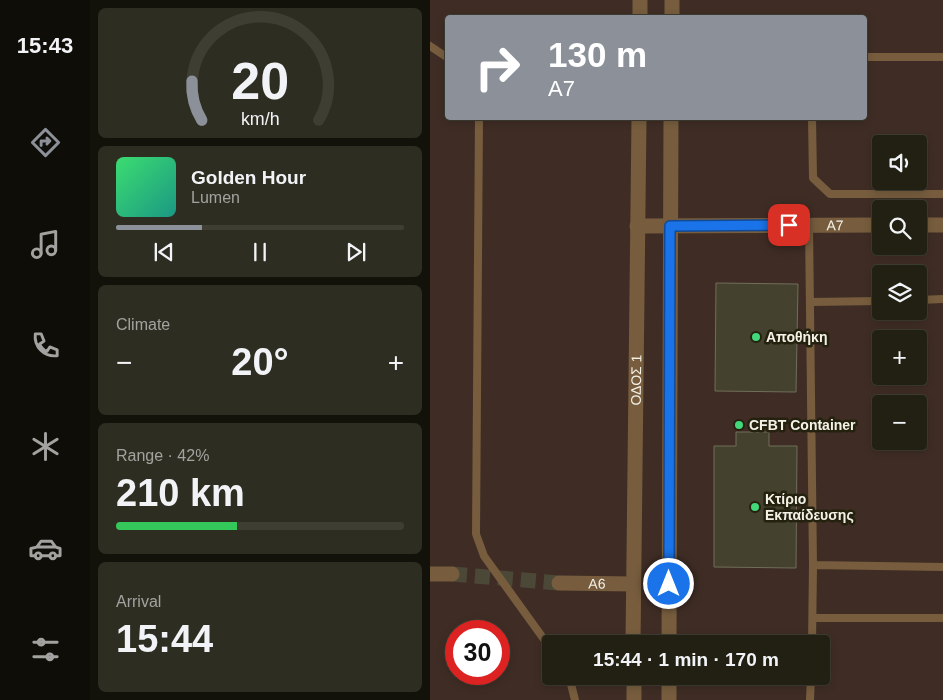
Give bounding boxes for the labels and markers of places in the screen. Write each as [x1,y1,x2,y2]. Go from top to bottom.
pin [768,204,810,246]
place label: Αποθήκη [766,329,827,345]
marker: Αποθήκη [750,331,762,343]
place label: CFBT Container [749,417,856,433]
marker: CFBT Container [733,419,745,431]
place label: Κτίριο Εκπαίδευσης [765,491,854,523]
marker: Κτίριο Εκπαίδευσης [749,501,761,513]

